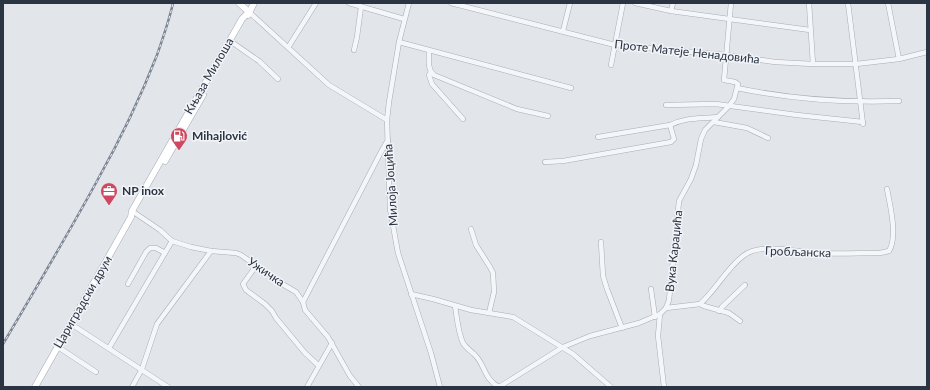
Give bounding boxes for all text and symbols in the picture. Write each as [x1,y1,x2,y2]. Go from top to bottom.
street label: Књаза Милоша [181,35,237,117]
street label: Проте Матеје Ненадовића [614,36,761,67]
fuel station icon: Mihajlović [169,126,189,151]
place label: Mihajlović [192,128,247,143]
street label: Милоја Јоцића [380,143,401,227]
office icon: NP inox [99,181,119,206]
place label: NP inox [122,183,165,198]
street label: Вука Караџића [662,209,685,292]
street label: Гробљанска [765,243,831,260]
street label: Цариградски друм [50,253,115,351]
street label: Ужичка [245,254,288,289]

